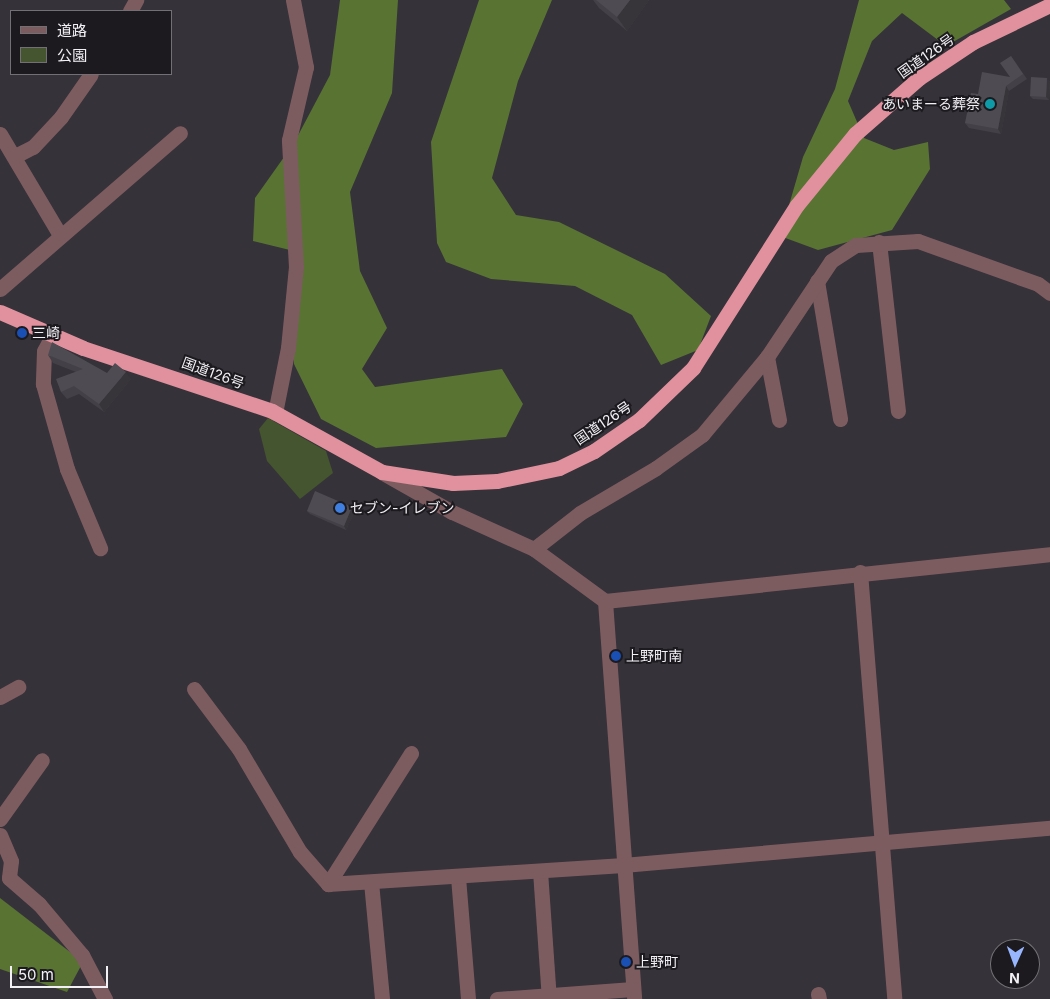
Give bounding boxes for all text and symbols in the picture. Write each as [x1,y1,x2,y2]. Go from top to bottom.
legend [10,10,172,75]
text: 道路 [57,21,87,40]
street label: 国道126号 [895,31,957,81]
text: 公園 [57,46,87,65]
place label: あいまーる葬祭 [882,96,980,112]
marker: あいまーる葬祭 [984,98,996,110]
place label: 三崎 [32,325,60,341]
marker: 三崎 [16,327,28,339]
street label: 国道126号 [180,354,246,392]
street label: 国道126号 [571,398,635,448]
place label: セブン-イレブン [350,500,454,516]
marker: セブン-イレブン [334,502,346,514]
place label: 上野町南 [626,648,682,664]
marker: 上野町南 [610,650,622,662]
north arrow [990,939,1040,989]
place label: 上野町 [636,954,678,970]
scale bar [12,956,110,988]
marker: 上野町 [620,956,632,968]
text: 50 m [18,965,54,984]
text: N [1009,970,1020,987]

